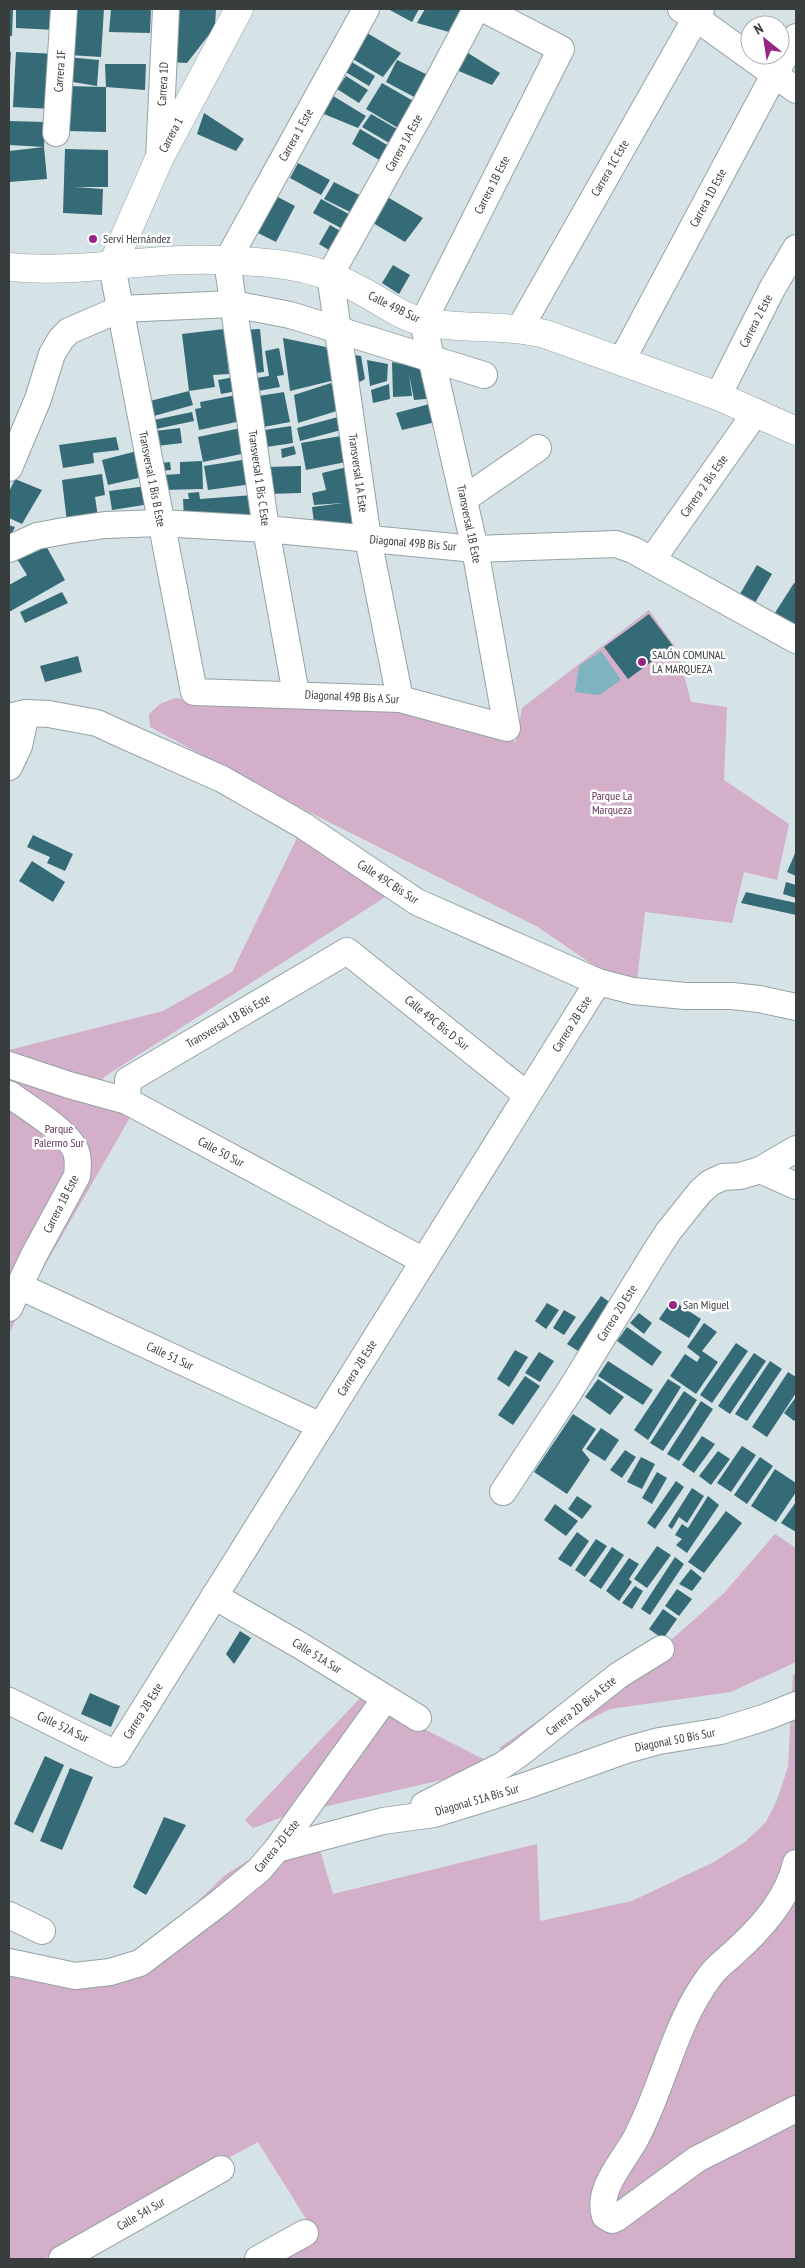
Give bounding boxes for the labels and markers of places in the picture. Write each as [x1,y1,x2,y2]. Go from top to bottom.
place label: Servi Hernández [103,231,171,246]
marker: Servi Hernández [87,233,99,245]
place label: SALÓN COMUNAL LA MARQUEZA [652,647,726,676]
marker: SALÓN COMUNAL LA MARQUEZA [636,656,648,668]
place label: San Miguel [683,1297,729,1312]
marker: San Miguel [667,1299,679,1311]

